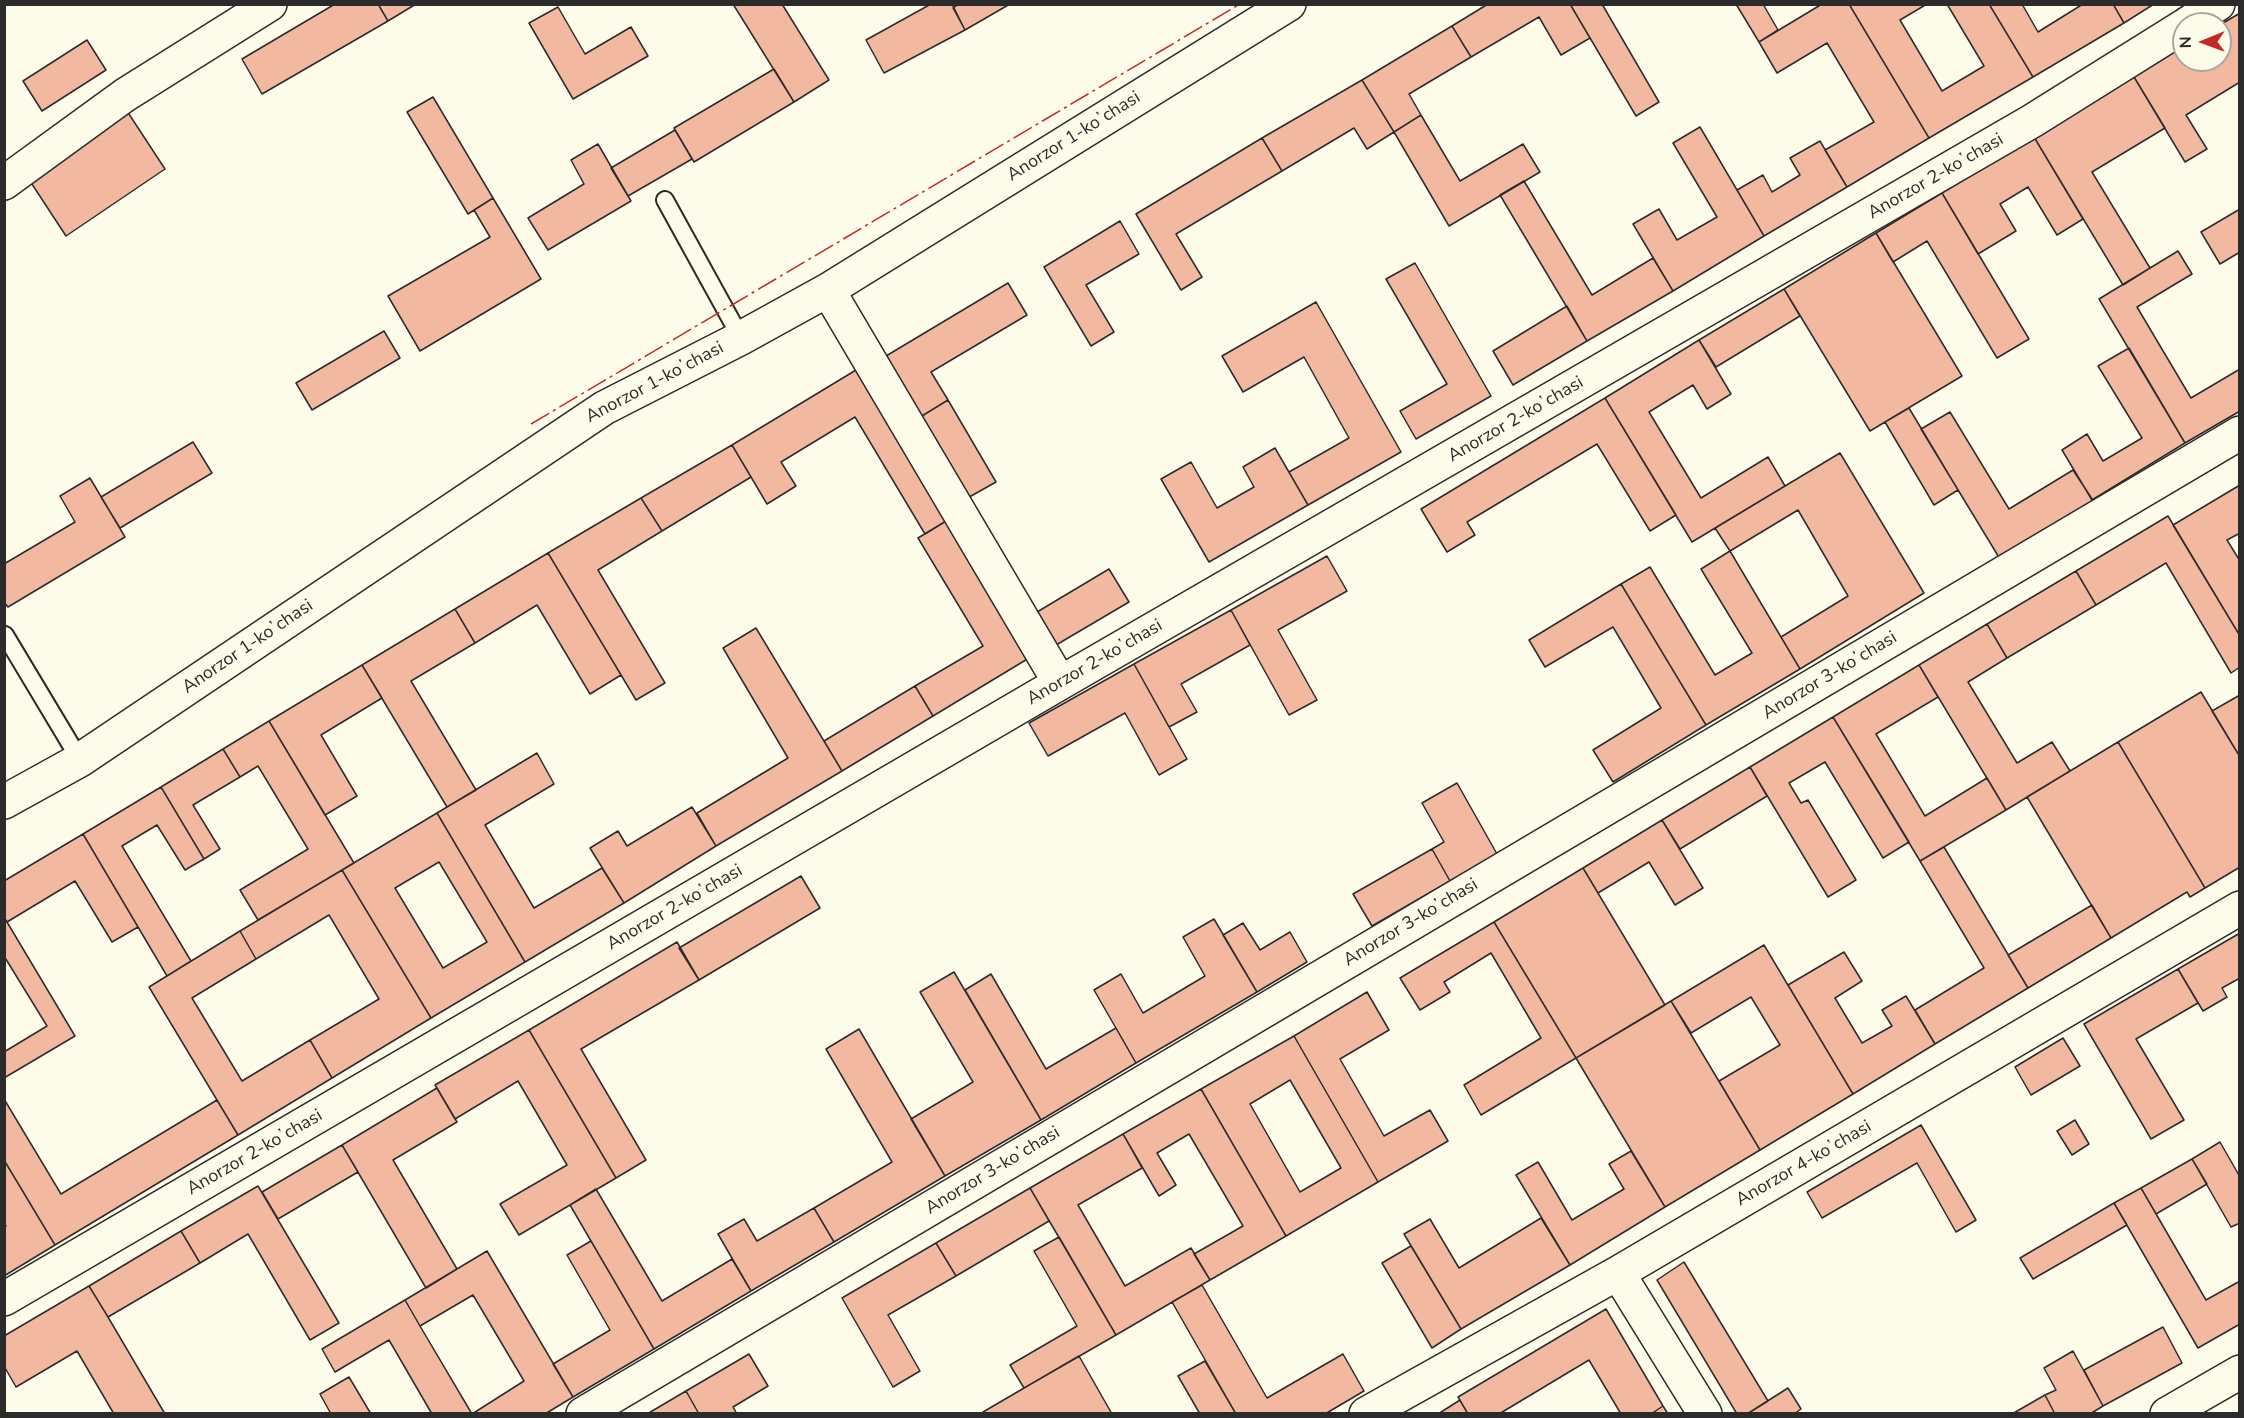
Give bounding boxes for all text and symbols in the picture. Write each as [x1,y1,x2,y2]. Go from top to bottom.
north arrow [2172,12,2232,72]
text: N [2175,36,2197,48]
street label: Аnorzor 1-koʼchasi [1003,87,1145,187]
street label: Аnorzor 2-koʼchasi [1864,129,2008,225]
street label: Аnorzor 1-koʼchasi [582,338,728,428]
street label: Аnorzor 2-koʼchasi [1444,372,1588,468]
street label: Аnorzor 1-koʼchasi [179,595,317,699]
street label: Аnorzor 2-koʼchasi [1023,615,1167,711]
street label: Аnorzor 3-koʼchasi [1759,627,1901,725]
street label: Аnorzor 2-koʼchasi [603,860,747,956]
street label: Аnorzor 3-koʼchasi [1340,874,1482,972]
street label: Аnorzor 2-koʼchasi [183,1105,327,1201]
street label: Аnorzor 4-koʼchasi [1732,1116,1876,1212]
street label: Аnorzor 3-koʼchasi [922,1122,1064,1220]

